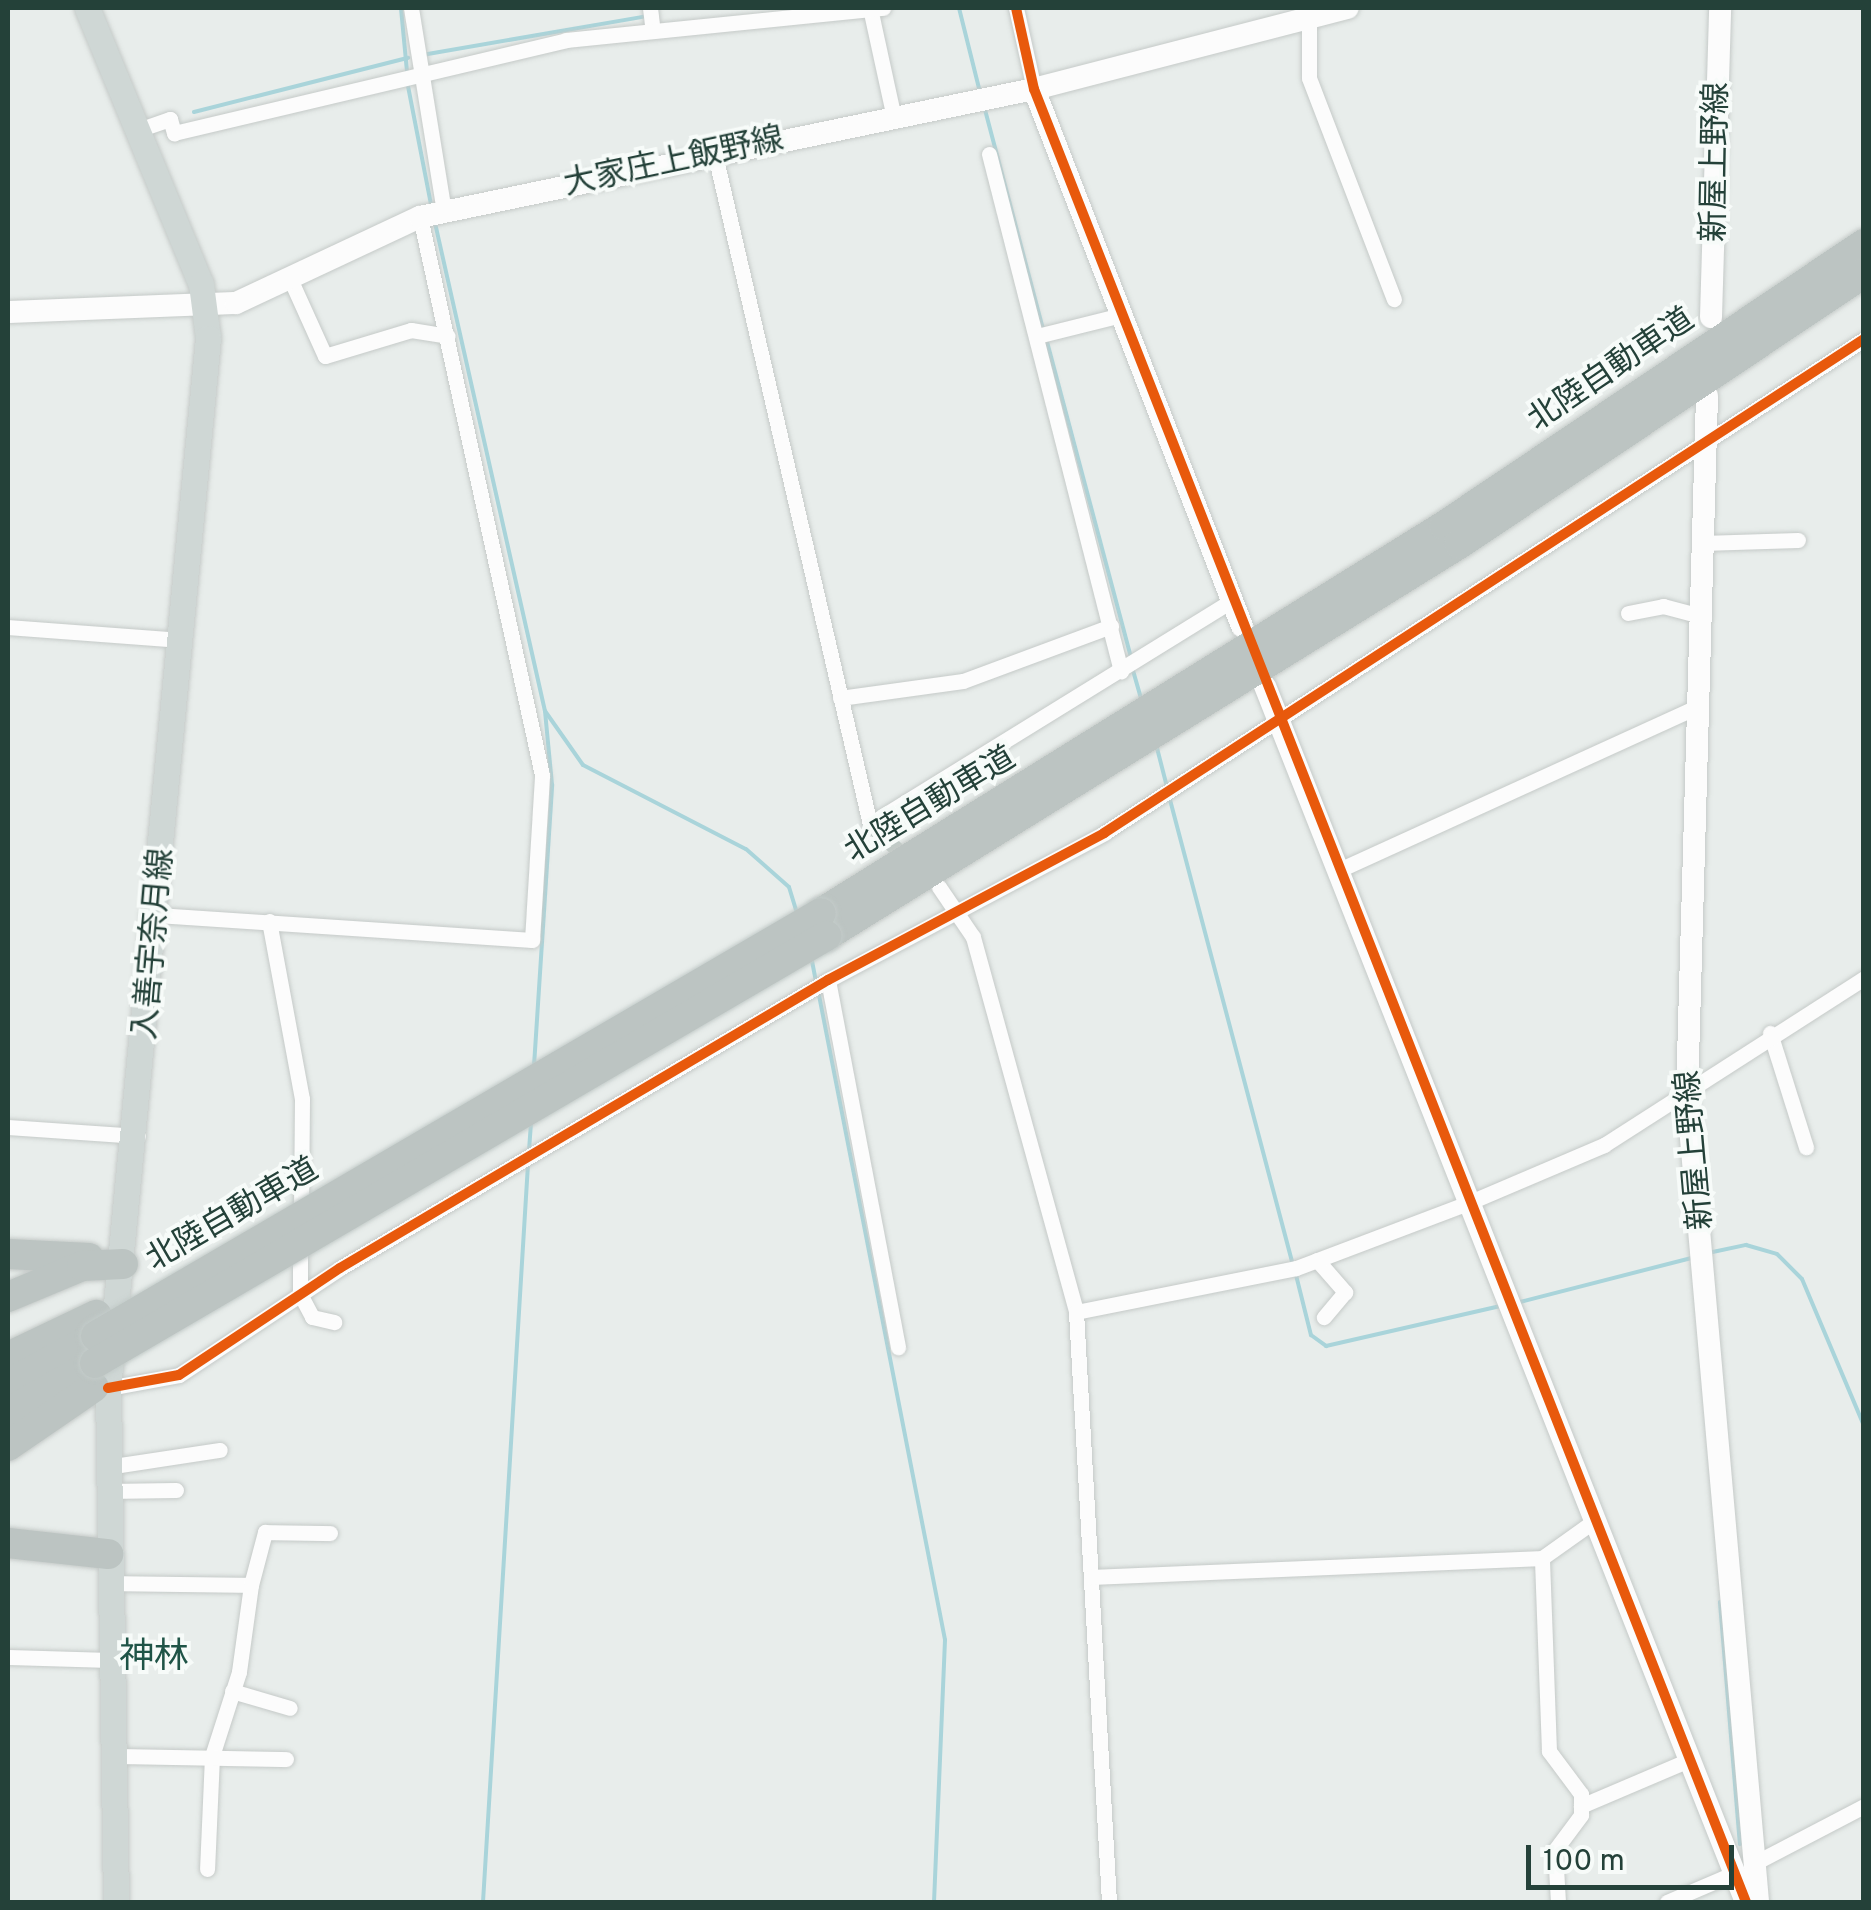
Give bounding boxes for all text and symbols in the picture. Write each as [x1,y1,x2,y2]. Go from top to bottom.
street label: 新屋上野線 [1696,82,1738,242]
street label: 大家庄上飯野線 [560,121,788,205]
street label: 北陸自動車道 [1522,301,1702,441]
street label: 北陸自動車道 [839,740,1023,872]
street label: 入善宇奈月線 [128,847,182,1041]
street label: 新屋上野線 [1670,1069,1722,1231]
street label: 北陸自動車道 [140,1151,326,1281]
district label: 神林 [119,1637,189,1679]
scale bar [1531,1825,1738,1887]
text: 100 m [1543,1844,1625,1881]

